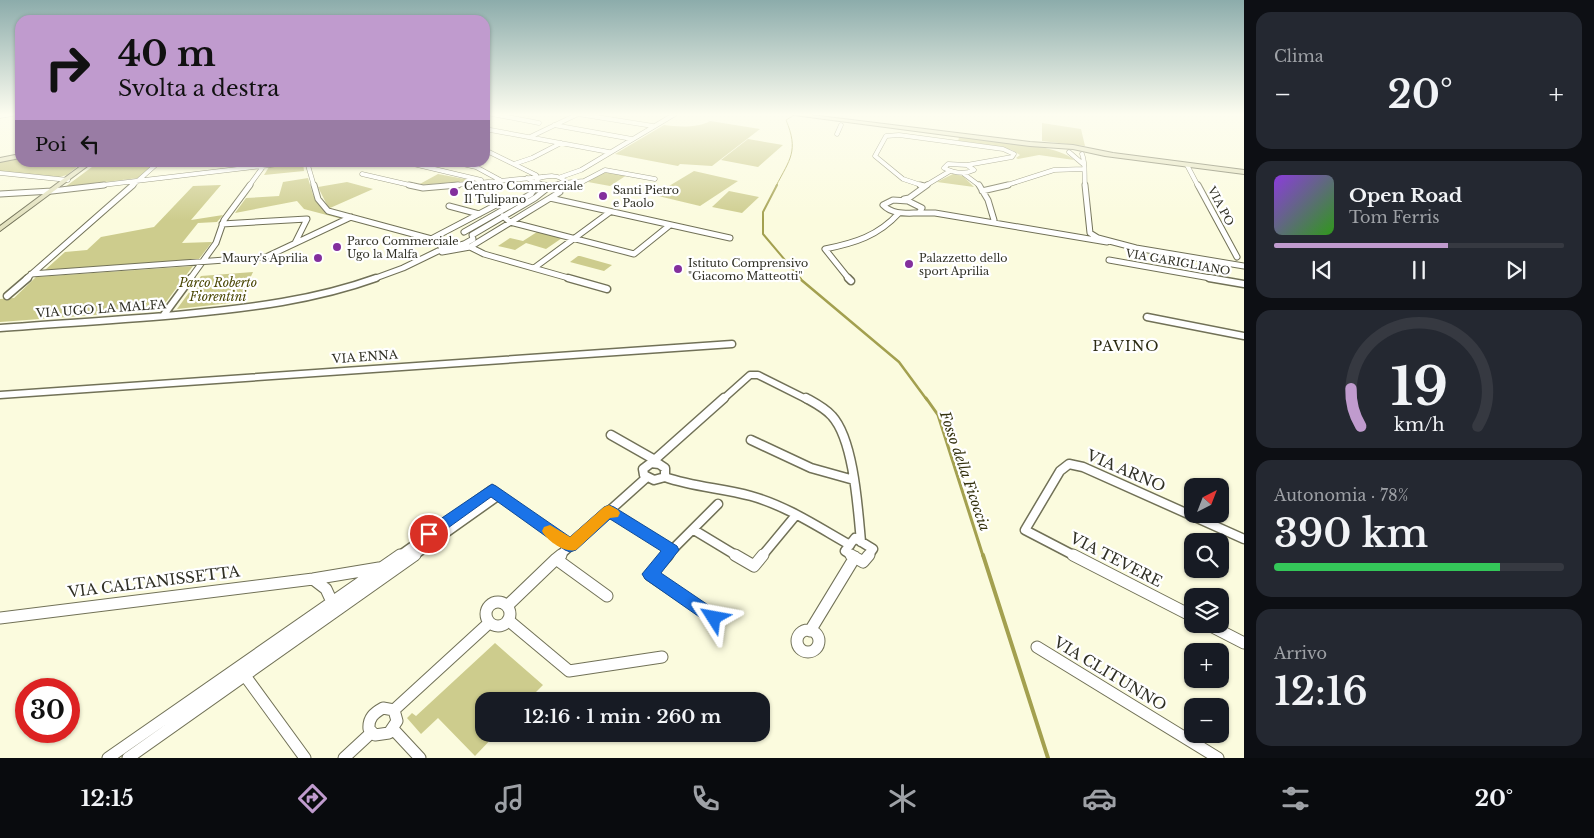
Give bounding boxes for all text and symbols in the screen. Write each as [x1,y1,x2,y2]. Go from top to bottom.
text: 40 m [118,32,216,75]
icon: right [35,35,100,100]
text: Clima [1274,46,1324,66]
text: 20° [1387,71,1453,118]
text: Svolta a destra [118,75,280,102]
text: − [1274,77,1292,112]
text: + [1549,77,1564,112]
icon: left [76,130,104,158]
text: Poi [35,133,66,156]
place label: Centro Commerciale Il Tulipano [464,179,583,206]
place label: Santi Pietro e Paolo [613,183,679,210]
street label: VIA PO [1204,183,1237,228]
text: Open Road [1349,184,1462,207]
marker: Centro Commerciale Il Tulipano [448,186,460,198]
marker: Santi Pietro e Paolo [597,190,609,202]
text: Tom Ferris [1349,207,1440,227]
place label: Parco Commerciale Ugo la Malfa [347,234,459,261]
marker: Parco Commerciale Ugo la Malfa [331,241,343,253]
street label: VIA GARIGLIANO [1123,246,1232,278]
place label: Maury's Aprilia [222,251,309,265]
place label: Palazzetto dello sport Aprilia [919,251,1007,278]
marker: Maury's Aprilia [312,252,324,264]
place label: Istituto Comprensivo "Giacomo Matteotti" [688,256,808,283]
icon: previous [1308,256,1336,284]
icon: pause [1405,256,1433,284]
icon: next [1502,256,1530,284]
marker: Palazzetto dello sport Aprilia [903,258,915,270]
marker: Istituto Comprensivo "Giacomo Matteotti" [672,263,684,275]
park label: Parco Roberto Fiorentini [178,275,257,304]
street label: VIA UGO LA MALFA [34,296,167,321]
district label: PAVINO [1092,337,1160,355]
street label: VIA ENNA [330,347,399,366]
text: 19 [1390,355,1448,419]
water label: Fosso della Ficoccia [936,408,994,533]
text: km/h [1394,414,1444,436]
street label: VIA ARNO [1083,445,1168,496]
north arrow [1184,478,1229,522]
map controls [1184,478,1229,743]
text: Autonomia · 78% [1274,485,1408,505]
text: 390 km [1274,510,1428,557]
pin [408,513,450,555]
icon: arrive [415,520,443,548]
street label: VIA TEVERE [1066,528,1166,591]
button: search [1184,533,1229,578]
street label: VIA CALTANISSETTA [66,561,241,602]
button: layers [1184,588,1229,633]
position arrow [687,591,739,643]
street label: VIA CLITUNNO [1049,632,1170,715]
button: + [1184,643,1229,688]
text: Arrivo [1274,643,1327,663]
text: 12:16 [1274,668,1368,715]
speed limit sign: 30 [15,678,80,743]
button: − [1184,698,1229,743]
text: 12:16 · 1 min · 260 m [524,705,721,728]
icon: directions [295,781,330,816]
icon: music [492,781,527,816]
icon: phone [688,781,723,816]
icon: climate [885,781,920,816]
icon: car [1082,781,1117,816]
icon: filters [1278,781,1313,816]
text: 12:15 [81,785,134,812]
text: 20° [1475,785,1513,812]

